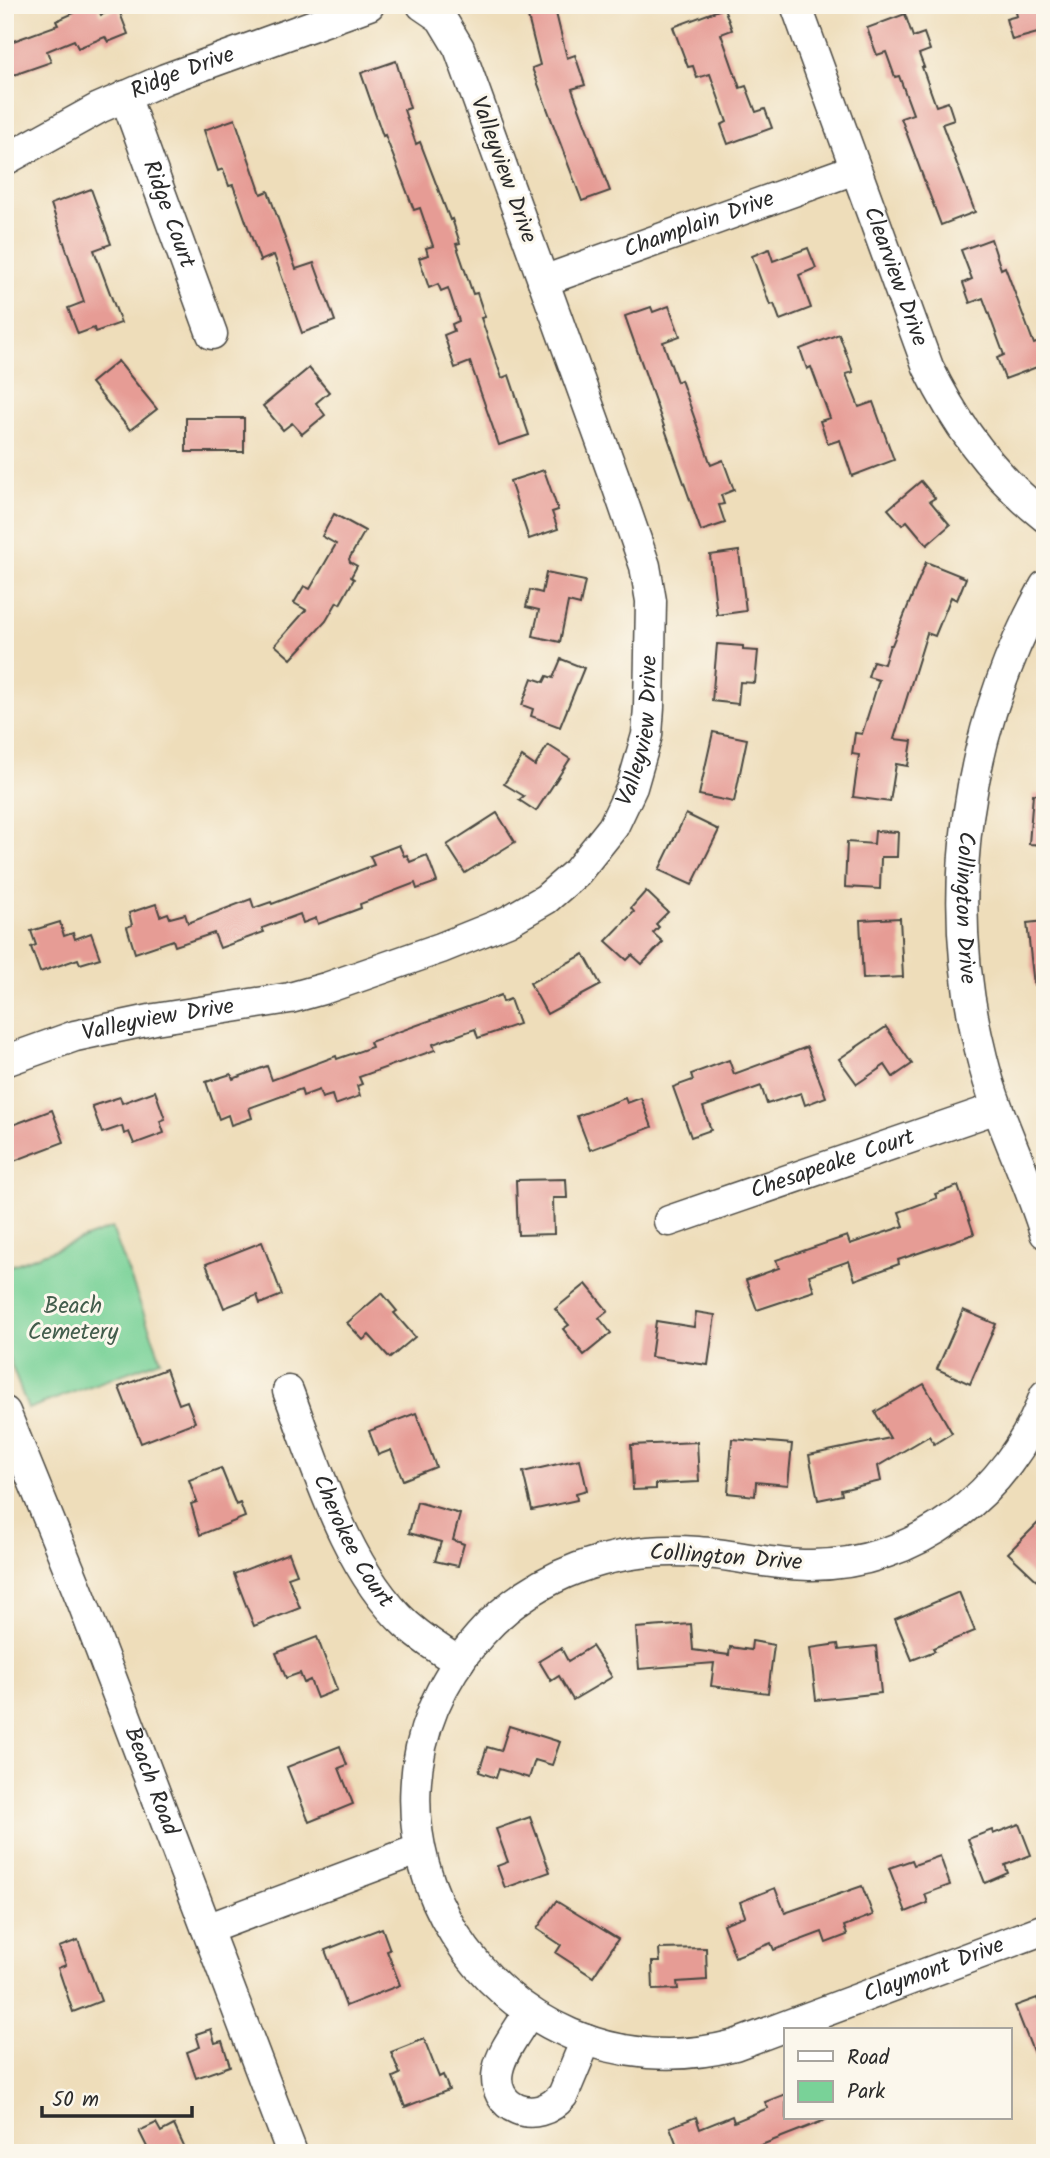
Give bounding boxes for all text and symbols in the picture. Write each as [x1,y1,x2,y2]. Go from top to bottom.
street label: Ridge Drive [125,37,240,110]
street label: Valleyview Drive [460,92,546,248]
street label: Ridge Court [132,155,205,274]
street label: Champlain Drive [619,181,780,268]
street label: Clearview Drive [853,202,937,352]
street label: Valleyview Drive [607,655,668,813]
street label: Collington Drive [944,830,986,986]
street label: Valleyview Drive [79,989,237,1052]
street label: Chesapeake Court [746,1119,921,1210]
park label: Beach Cemetery [28,1289,118,1351]
street label: Cherokee Court [302,1469,403,1617]
street label: Collington Drive [648,1535,804,1581]
street label: Beach Road [114,1722,188,1841]
street label: Claymont Drive [858,1928,1010,2013]
legend [784,2028,1012,2120]
text: Road [847,2042,890,2075]
scale bar [42,2074,192,2118]
text: Park [847,2076,885,2109]
text: 50 m [52,2084,99,2117]

